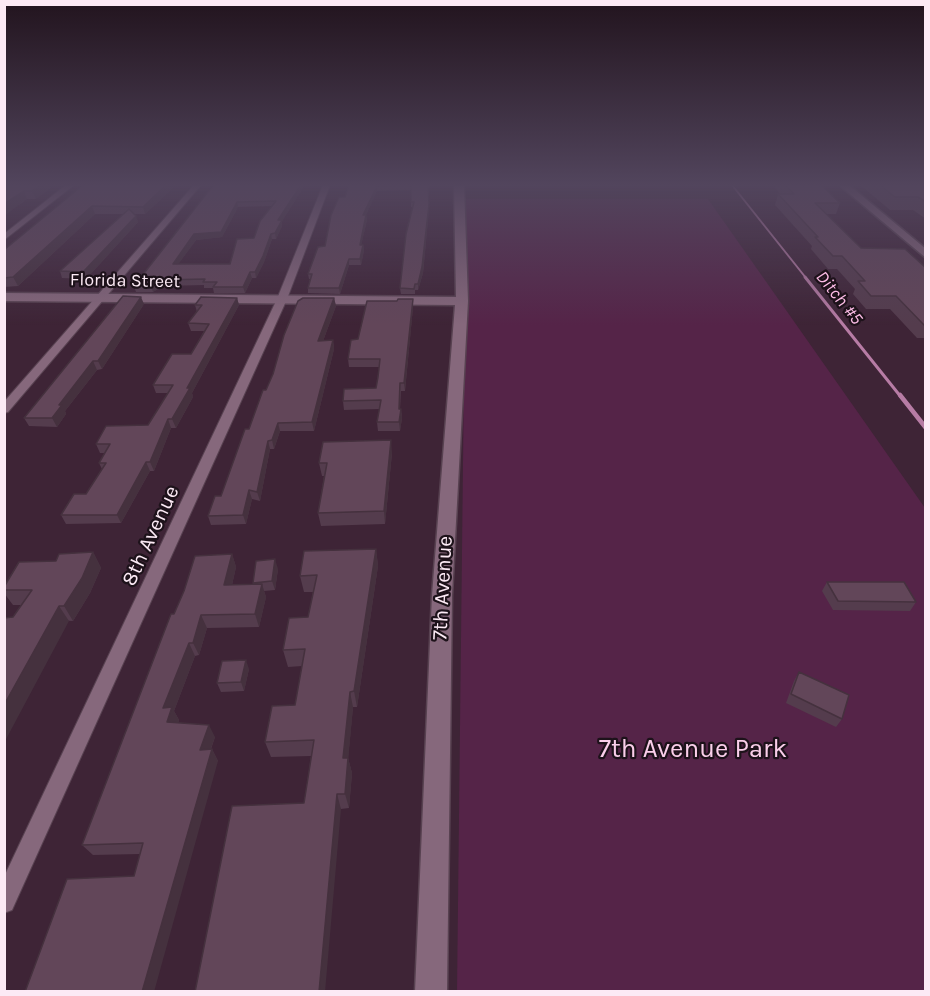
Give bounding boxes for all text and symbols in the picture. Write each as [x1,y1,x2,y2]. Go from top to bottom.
water label: Ditch #5 [811,267,867,329]
street label: Florida Street [70,269,180,293]
street label: 8th Avenue [117,482,185,590]
street label: 7th Avenue [428,535,458,641]
park label: 7th Avenue Park [599,734,787,766]

